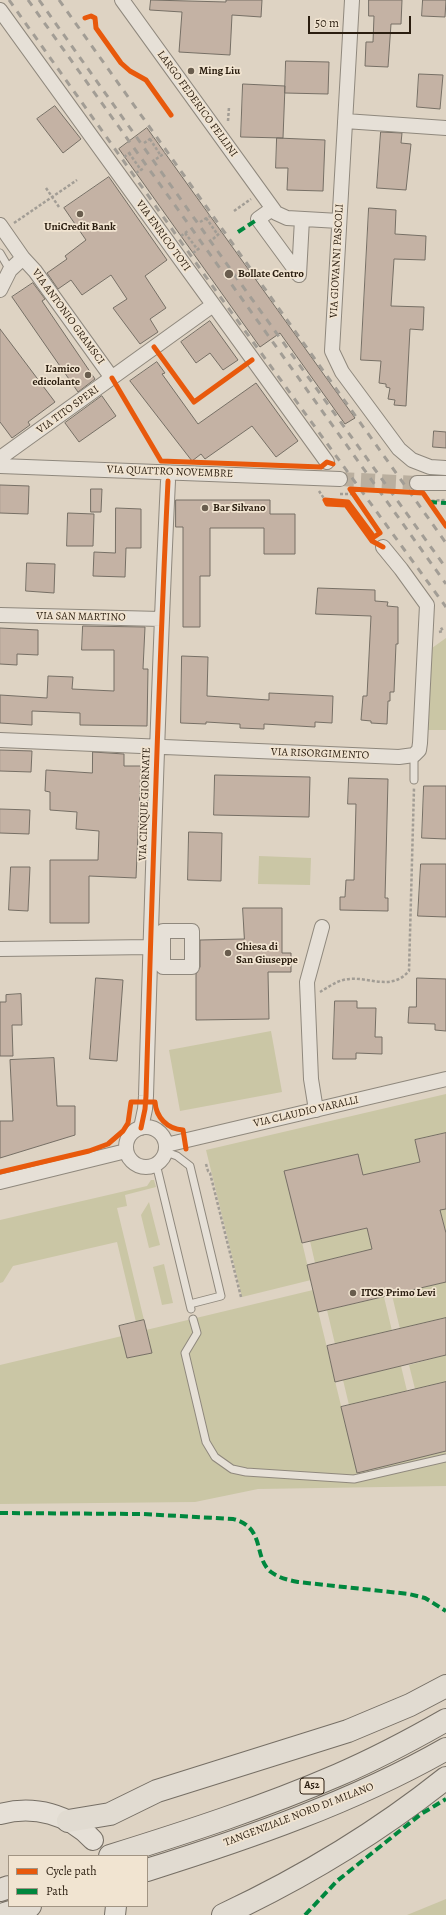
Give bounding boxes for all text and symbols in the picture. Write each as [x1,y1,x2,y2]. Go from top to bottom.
scale bar [310,8,413,34]
text: 50 m [315,15,339,31]
street label: LARGO FEDERICO FELLINI [154,48,240,160]
place label: Ming Liu [199,64,240,78]
marker: Ming Liu [186,66,196,76]
street label: VIA ENRICO TOTI [133,198,193,274]
street label: VIA GIOVANNI PASCOLI [327,204,347,318]
marker: UniCredit Bank [75,209,85,219]
place label: UniCredit Bank [44,220,116,234]
street label: VIA ANTONIO GRAMSCI [29,267,107,367]
place label: Bollate Centro [238,267,304,281]
marker: Bollate Centro [223,268,235,280]
place label: L'amico edicolante [32,362,80,388]
marker: L'amico edicolante [83,370,93,380]
street label: VIA TITO SPERI [34,383,102,437]
street label: VIA QUATTRO NOVEMBRE [107,463,233,481]
place label: Bar Silvano [213,501,266,515]
marker: Bar Silvano [200,503,210,513]
street label: VIA SAN MARTINO [36,610,126,624]
street label: VIA RISORGIMENTO [271,746,369,762]
street label: VIA CINQUE GIORNATE [136,747,154,861]
place label: Chiesa di San Giuseppe [236,940,298,966]
marker: Chiesa di San Giuseppe [223,948,233,958]
street label: VIA CLAUDIO VARALLI [252,1093,360,1131]
place label: ITCS Primo Levi [361,1286,436,1300]
marker: ITCS Primo Levi [348,1288,358,1298]
road number: A52 [300,1778,324,1794]
street label: TANGENZIALE NORD DI MILANO [222,1780,376,1850]
legend [8,1855,148,1907]
text: Cycle path [46,1863,97,1879]
text: Path [46,1883,68,1899]

